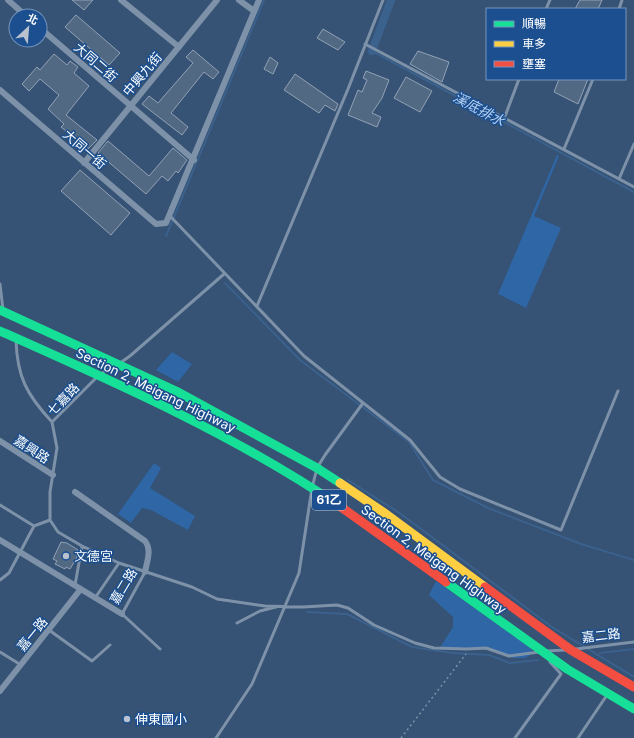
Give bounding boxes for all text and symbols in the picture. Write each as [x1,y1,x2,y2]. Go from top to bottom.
north arrow [8,8,48,48]
legend [486,8,626,80]
text: 北 [24,10,40,28]
text: 順暢 [522,16,546,31]
text: 車多 [522,36,546,51]
street label: 大同二街 [71,39,121,85]
street label: 中興九街 [119,49,165,99]
text: 壅塞 [522,56,546,71]
water label: 溪底排水 [451,88,509,130]
street label: 大同一街 [60,126,110,172]
street label: Section 2, Meigang Highway [73,344,239,436]
street label: 七嘉路 [44,379,82,419]
street label: 嘉興路 [11,432,53,466]
road number: 61乙 [312,490,346,510]
street label: Section 2, Meigang Highway [358,501,510,617]
place label: 文德宮 [74,548,113,564]
marker: 文德宮 [61,551,71,561]
street label: 嘉二路 [106,565,140,607]
street label: 嘉一路 [14,614,50,654]
street label: 嘉二路 [581,625,621,645]
place label: 伸東國小 [135,711,187,727]
marker: 伸東國小 [122,714,132,724]

